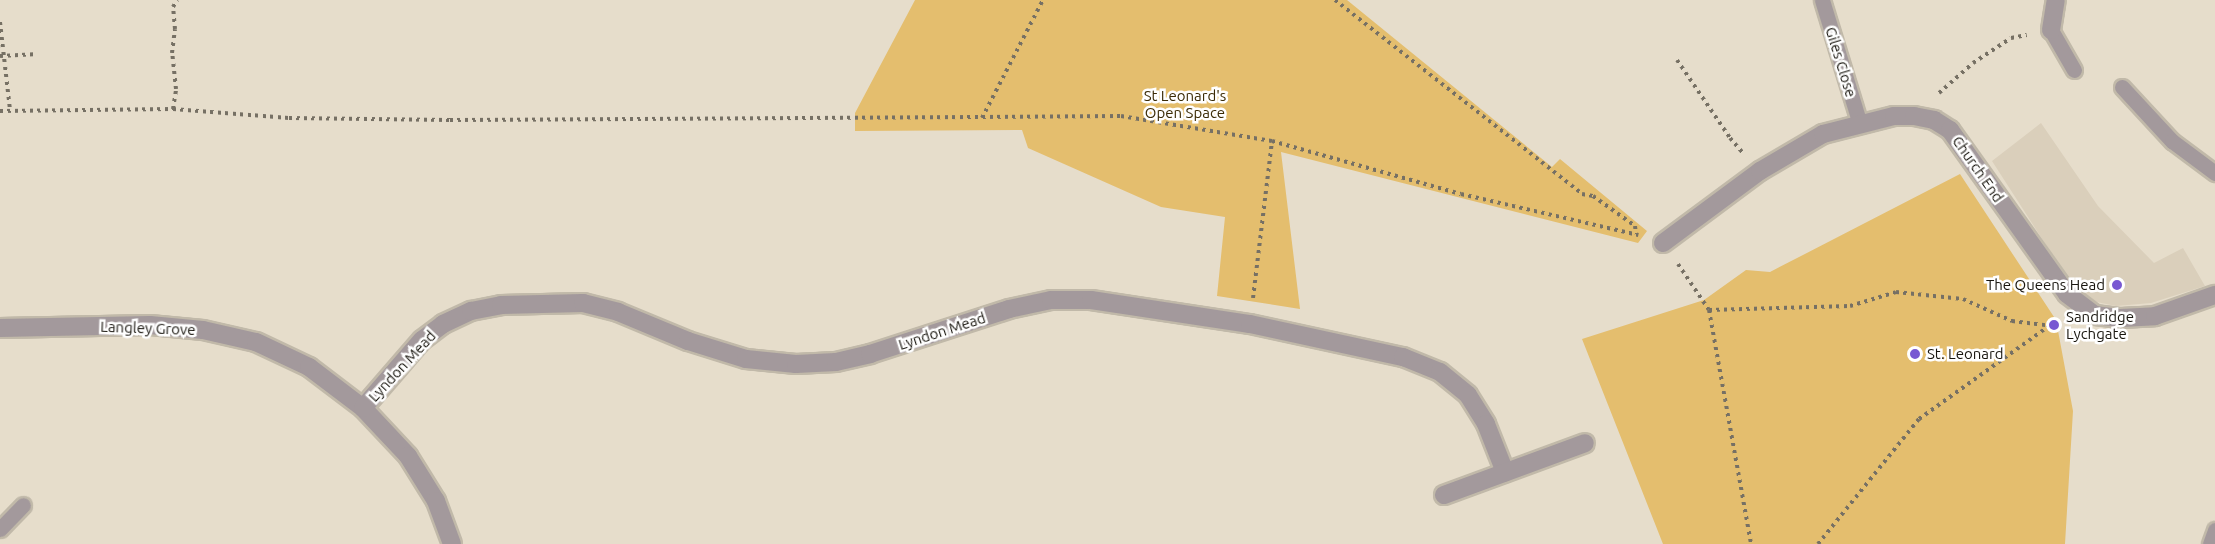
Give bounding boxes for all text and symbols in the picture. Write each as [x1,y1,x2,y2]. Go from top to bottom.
street label: Giles Close [1822,25,1860,99]
park label: St Leonard's Open Space [1144,86,1226,121]
street label: Church End [1949,132,2007,206]
place label: The Queens Head [1986,276,2105,294]
marker: The Queens Head [2110,278,2124,292]
place label: Sandridge Lychgate [2066,307,2134,342]
street label: Lyndon Mead [896,308,988,354]
street label: Langley Grove [100,317,196,339]
marker: Sandridge Lychgate [2047,318,2061,332]
street label: Lyndon Mead [365,327,439,405]
place label: St. Leonard [1927,345,2003,363]
marker: St. Leonard [1908,347,1922,361]

